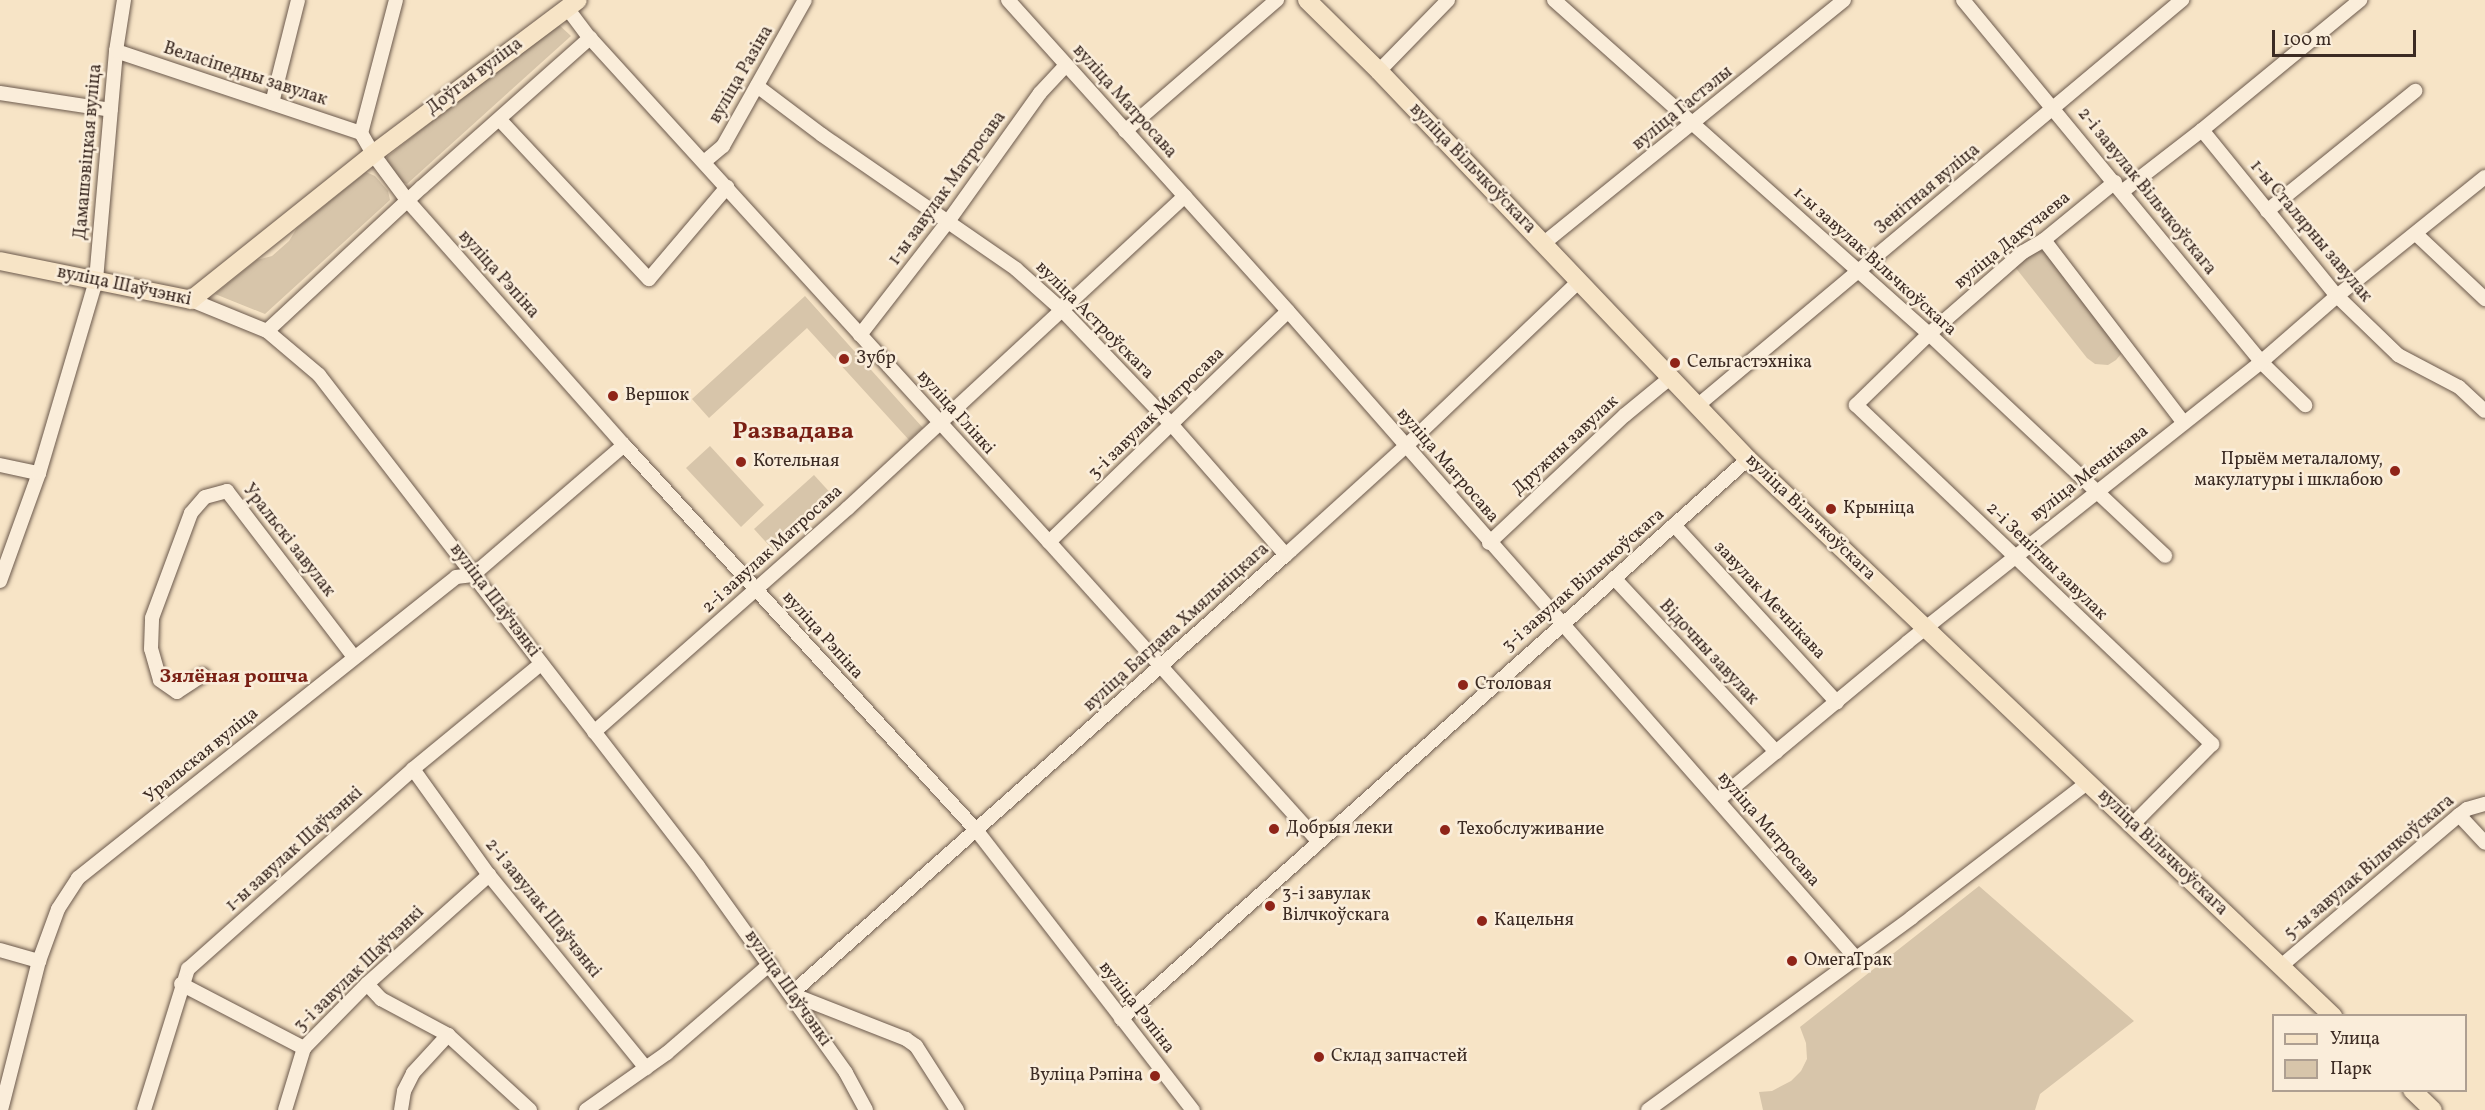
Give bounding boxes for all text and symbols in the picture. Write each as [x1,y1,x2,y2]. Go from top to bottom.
scale bar [2275,18,2419,56]
street label: вуліца Разіна [705,22,779,128]
text: 100 m [2283,28,2332,53]
street label: Доўгая вуліца [423,34,527,120]
street label: Веласіпедны завулак [160,38,330,112]
street label: вуліца Матросава [1067,41,1181,163]
street label: вуліца Гастэлы [1629,62,1737,156]
street label: Дамашэвіцкая вуліца [71,63,107,241]
street label: вуліца Вільчкоўскага [1404,99,1540,239]
street label: 2-і завулак Вільчкоўскага [2072,104,2220,280]
street label: 1-ы завулак Матросава [885,108,1011,270]
street label: Зенітная вуліца [1871,140,1985,240]
street label: 1-ы Сталярны завулак [2244,157,2376,307]
street label: 1-ы завулак Вільчкоўскага [1788,183,1960,341]
street label: вуліца Дакучаева [1951,188,2075,294]
street label: вуліца Рэпіна [453,227,543,323]
street label: вуліца Астроўскага [1030,257,1158,385]
street label: вуліца Шаўчэнкі [55,262,193,312]
street label: 3-і завулак Матросава [1084,343,1230,485]
place label: Зубр [856,348,896,370]
marker: Зубр [837,352,851,366]
place label: Сельгастэхніка [1687,352,1812,374]
marker: Сельгастэхніка [1668,356,1682,370]
street label: вуліца Глінкі [911,366,999,460]
place label: Вершок [625,385,689,407]
marker: Вершок [606,389,620,403]
street label: Дружны завулак [1508,391,1624,501]
street label: вуліца Матросава [1391,404,1503,528]
district label: Развадава [732,419,854,447]
street label: вуліца Мечнікава [2027,421,2153,527]
street label: вуліца Вільчкоўскага [1740,450,1880,586]
place label: Прыём металалому, макулатуры і шклабою [2195,450,2383,492]
place label: Котельная [753,451,839,473]
marker: Котельная [734,455,748,469]
marker: Прыём металалому, макулатуры і шклабою [2388,464,2402,478]
street label: Уральскі завулак [237,480,339,602]
street label: 2-і завулак Матросава [698,481,848,619]
place label: Крыніца [1843,498,1915,520]
street label: 2-і Зенітны завулак [1981,498,2111,626]
marker: Крыніца [1824,502,1838,516]
street label: 3-і завулак Вільчкоўскага [1498,505,1670,657]
street label: завулак Мечнікава [1709,537,1829,665]
street label: вуліца Багдана Хмяльніцкага [1080,539,1274,717]
street label: вуліца Шаўчэнкі [444,540,544,662]
street label: вуліца Рэпіна [777,588,867,684]
street label: Відочны завулак [1654,596,1762,710]
district label: Зялёная рошча [160,665,308,689]
place label: Столовая [1475,674,1552,696]
marker: Столовая [1456,678,1470,692]
street label: Уральская вуліца [140,703,264,809]
street label: вуліца Матросава [1712,768,1824,892]
street label: 1-ы завулак Шаўчэнкі [222,783,368,917]
street label: вуліца Вільчкоўскага [2092,785,2232,921]
street label: 5-ы завулак Вільчкоўскага [2281,791,2459,945]
place label: Добрыя леки [1286,818,1393,840]
place label: Техобслуживание [1457,819,1604,841]
marker: Добрыя леки [1267,822,1281,836]
marker: Техобслуживание [1438,823,1452,837]
street label: 2-і завулак Шаўчэнкі [479,835,605,983]
place label: 3-і завулак Вілчкоўскага [1282,885,1390,928]
marker: 3-і завулак Вілчкоўскага [1263,899,1277,913]
street label: 3-і завулак Шаўчэнкі [291,902,429,1038]
place label: Кацельня [1494,910,1574,932]
marker: Кацельня [1475,914,1489,928]
street label: вуліца Шаўчэнкі [739,927,835,1051]
place label: ОмегаТрак [1804,950,1892,972]
marker: ОмегаТрак [1785,954,1799,968]
street label: вуліца Рэпіна [1093,958,1179,1058]
legend [2272,1014,2467,1092]
text: Улица [2330,1027,2380,1052]
place label: Склад запчастей [1331,1046,1467,1068]
marker: Склад запчастей [1312,1050,1326,1064]
text: Парк [2330,1057,2372,1082]
place label: Вуліца Рэпіна [1029,1065,1143,1087]
marker: Вуліца Рэпіна [1148,1069,1162,1083]

